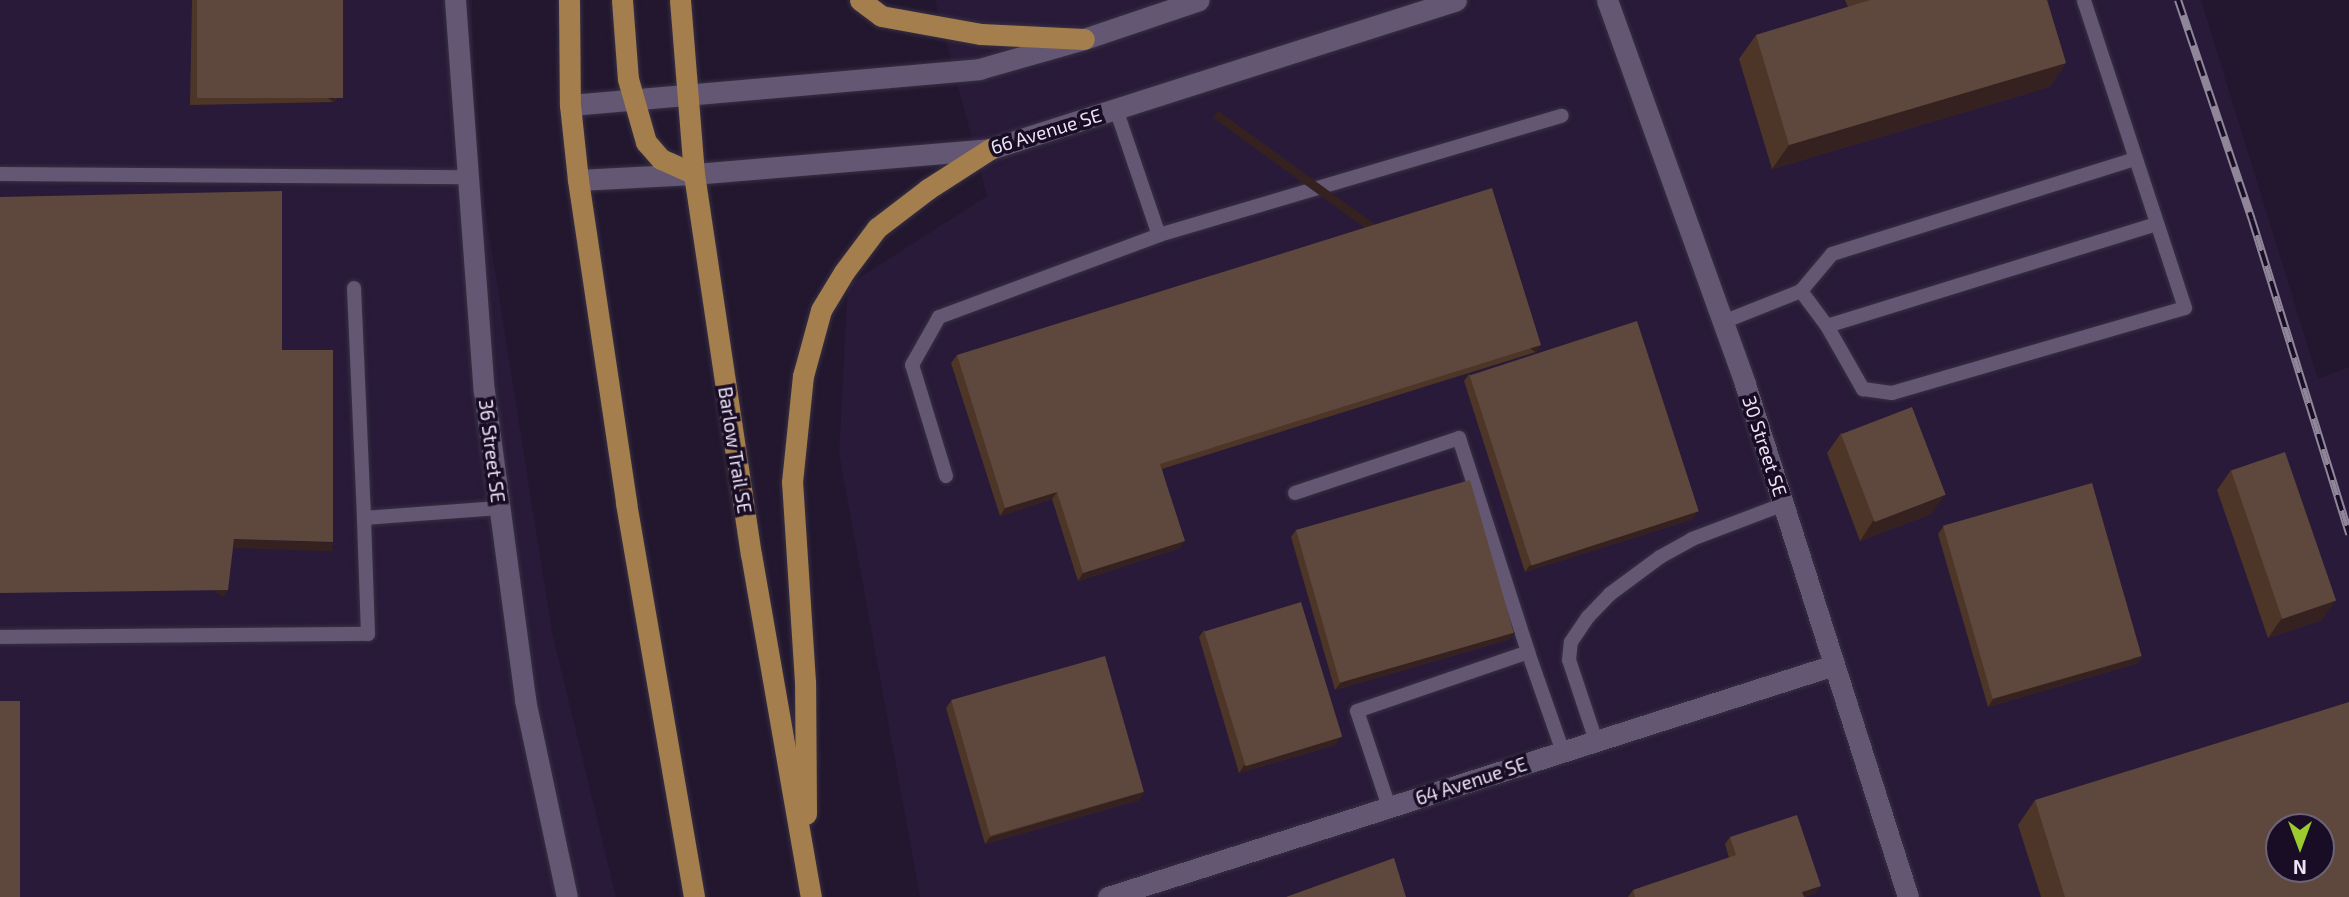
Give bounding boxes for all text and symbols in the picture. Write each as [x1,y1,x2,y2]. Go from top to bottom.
street label: 66 Avenue SE [988,103,1104,159]
street label: Barlow Trail SE [714,384,756,516]
street label: 30 Street SE [1738,393,1792,499]
street label: 36 Street SE [474,398,510,504]
street label: 64 Avenue SE [1412,752,1530,810]
north arrow [2265,813,2335,883]
text: N [2293,856,2307,879]

